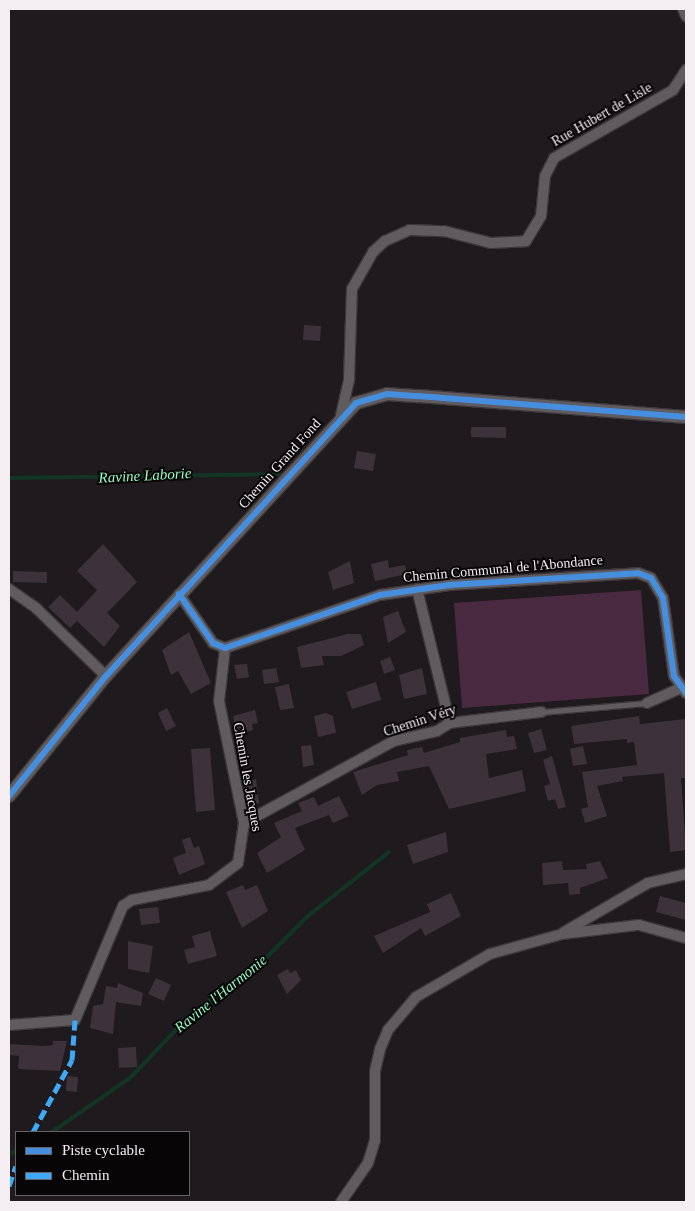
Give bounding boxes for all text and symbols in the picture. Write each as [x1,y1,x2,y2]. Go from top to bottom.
street label: Rue Hubert de Lisle [549,79,655,151]
street label: Chemin Grand Fond [235,416,325,512]
water label: Ravine Laborie [98,465,192,487]
street label: Chemin Communal de l'Abondance [402,552,604,586]
street label: Chemin Véry [381,701,459,741]
street label: Chemin les Jacques [229,721,265,833]
water label: Ravine l'Harmonie [171,951,271,1037]
legend [15,1131,190,1196]
text: Piste cyclable [62,1142,145,1158]
text: Chemin [62,1167,110,1183]

